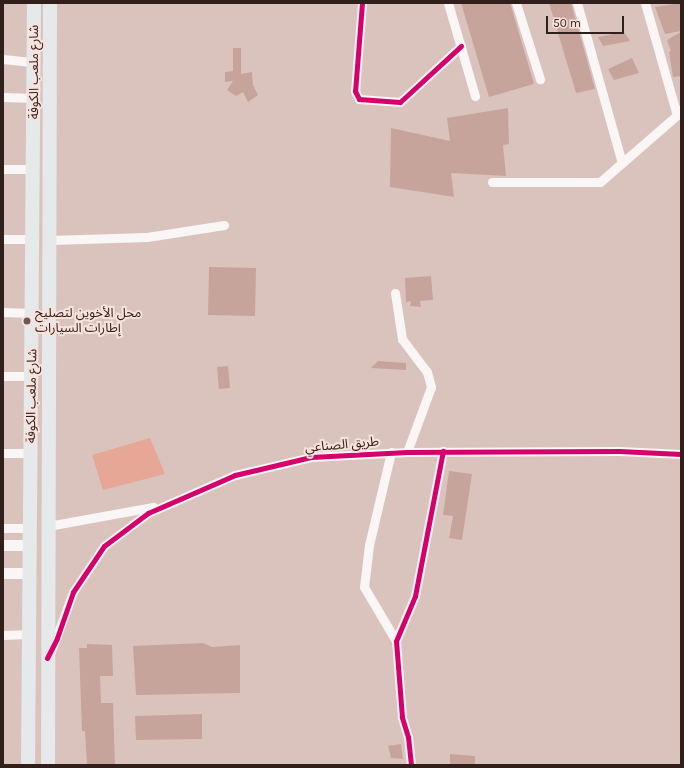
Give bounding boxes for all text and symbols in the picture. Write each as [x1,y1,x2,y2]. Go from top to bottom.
scale bar [548,8,626,34]
text: 50 m [553,16,581,30]
street label: شارع ملعب الكوفة [26,25,42,119]
place label: محل الأخوين لتصليح إطارات السيارات [35,306,141,337]
marker: محل الأخوين لتصليح إطارات السيارات [22,316,32,326]
street label: شارع ملعب الكوفة [23,349,41,443]
street label: طريق الصناعي [304,434,380,456]

